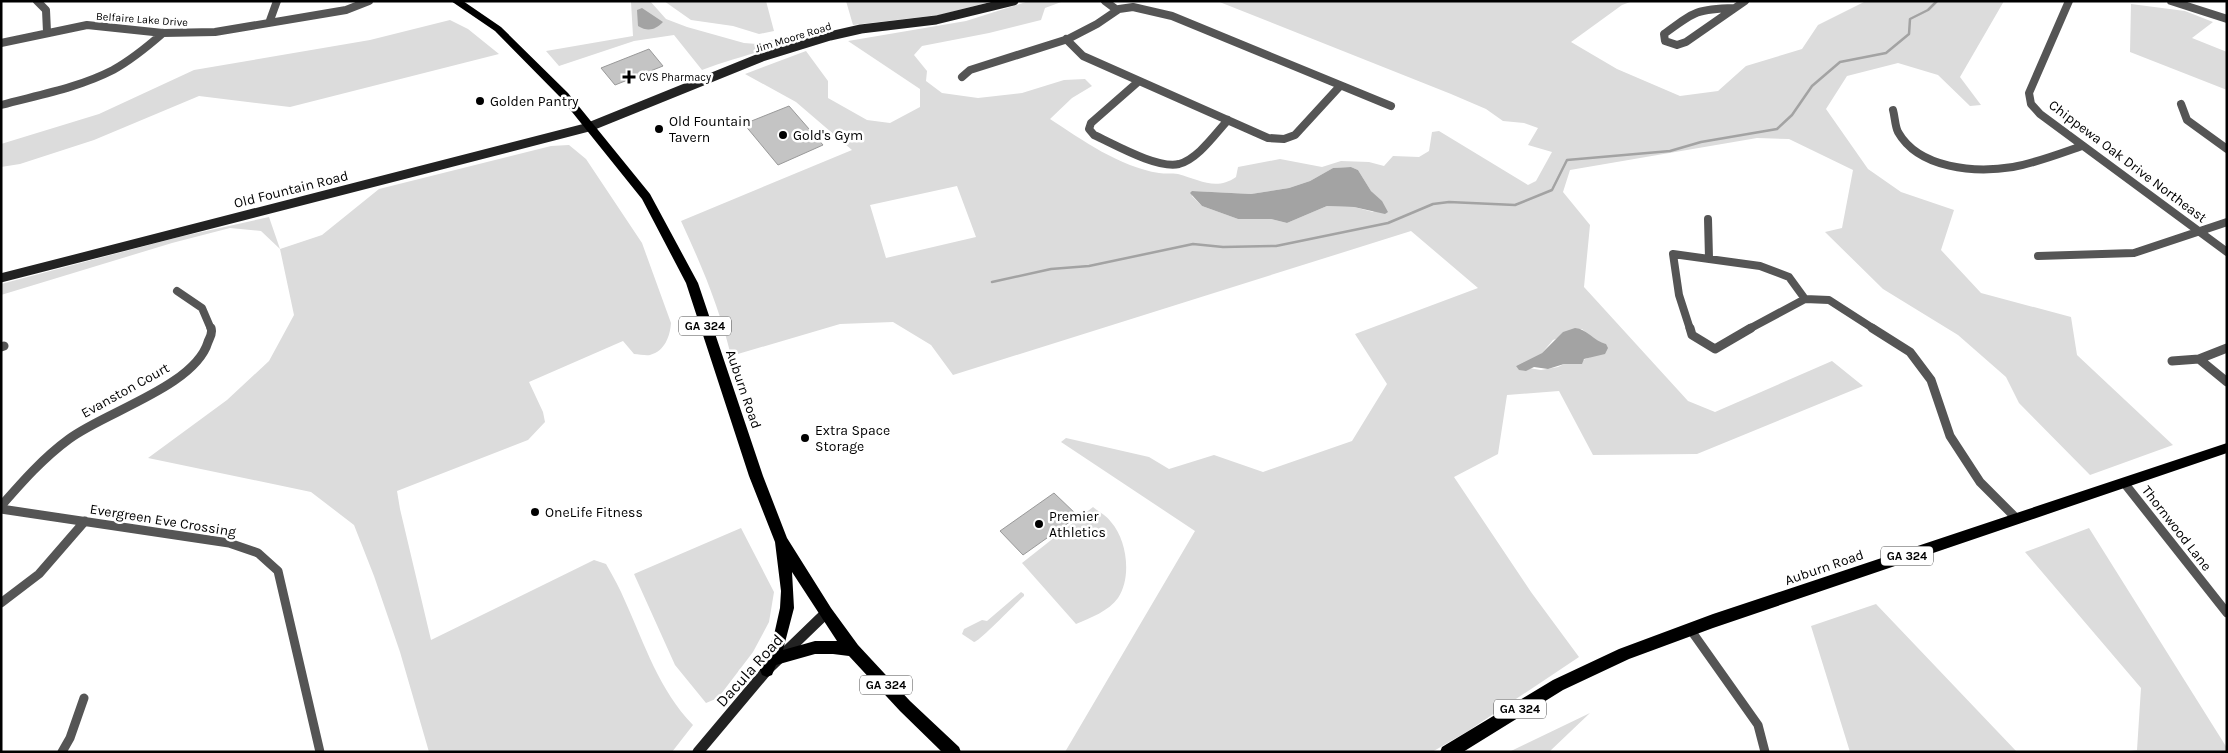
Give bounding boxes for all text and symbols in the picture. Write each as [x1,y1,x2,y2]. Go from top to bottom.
street label: Belfaire Lake Drive [95,10,189,29]
street label: Jim Moore Road [753,20,833,55]
marker: CVS Pharmacy [623,71,635,83]
place label: CVS Pharmacy [639,71,711,84]
place label: Golden Pantry [490,93,579,110]
marker: Golden Pantry [474,95,486,107]
street label: Chippewa Oak Drive Northeast [2045,96,2210,226]
place label: Old Fountain Tavern [669,113,751,146]
marker: Old Fountain Tavern [653,123,665,135]
place label: Gold's Gym [793,127,863,144]
marker: Gold's Gym [777,129,789,141]
street label: Old Fountain Road [232,167,350,212]
road number: GA 324 [679,316,731,336]
street label: Auburn Road [722,347,765,431]
street label: Evanston Court [78,359,172,422]
place label: Extra Space Storage [815,422,890,455]
marker: Extra Space Storage [799,432,811,444]
street label: Thornwood Lane [2138,482,2215,574]
street label: Evergreen Eve Crossing [89,501,237,540]
place label: OneLife Fitness [545,504,643,521]
marker: OneLife Fitness [529,506,541,518]
place label: Premier Athletics [1049,508,1106,541]
marker: Premier Athletics [1033,518,1045,530]
street label: Auburn Road [1782,546,1866,589]
road number: GA 324 [1881,546,1933,566]
street label: Dacula Road [712,630,787,711]
road number: GA 324 [860,676,912,694]
road number: GA 324 [1494,700,1546,719]

